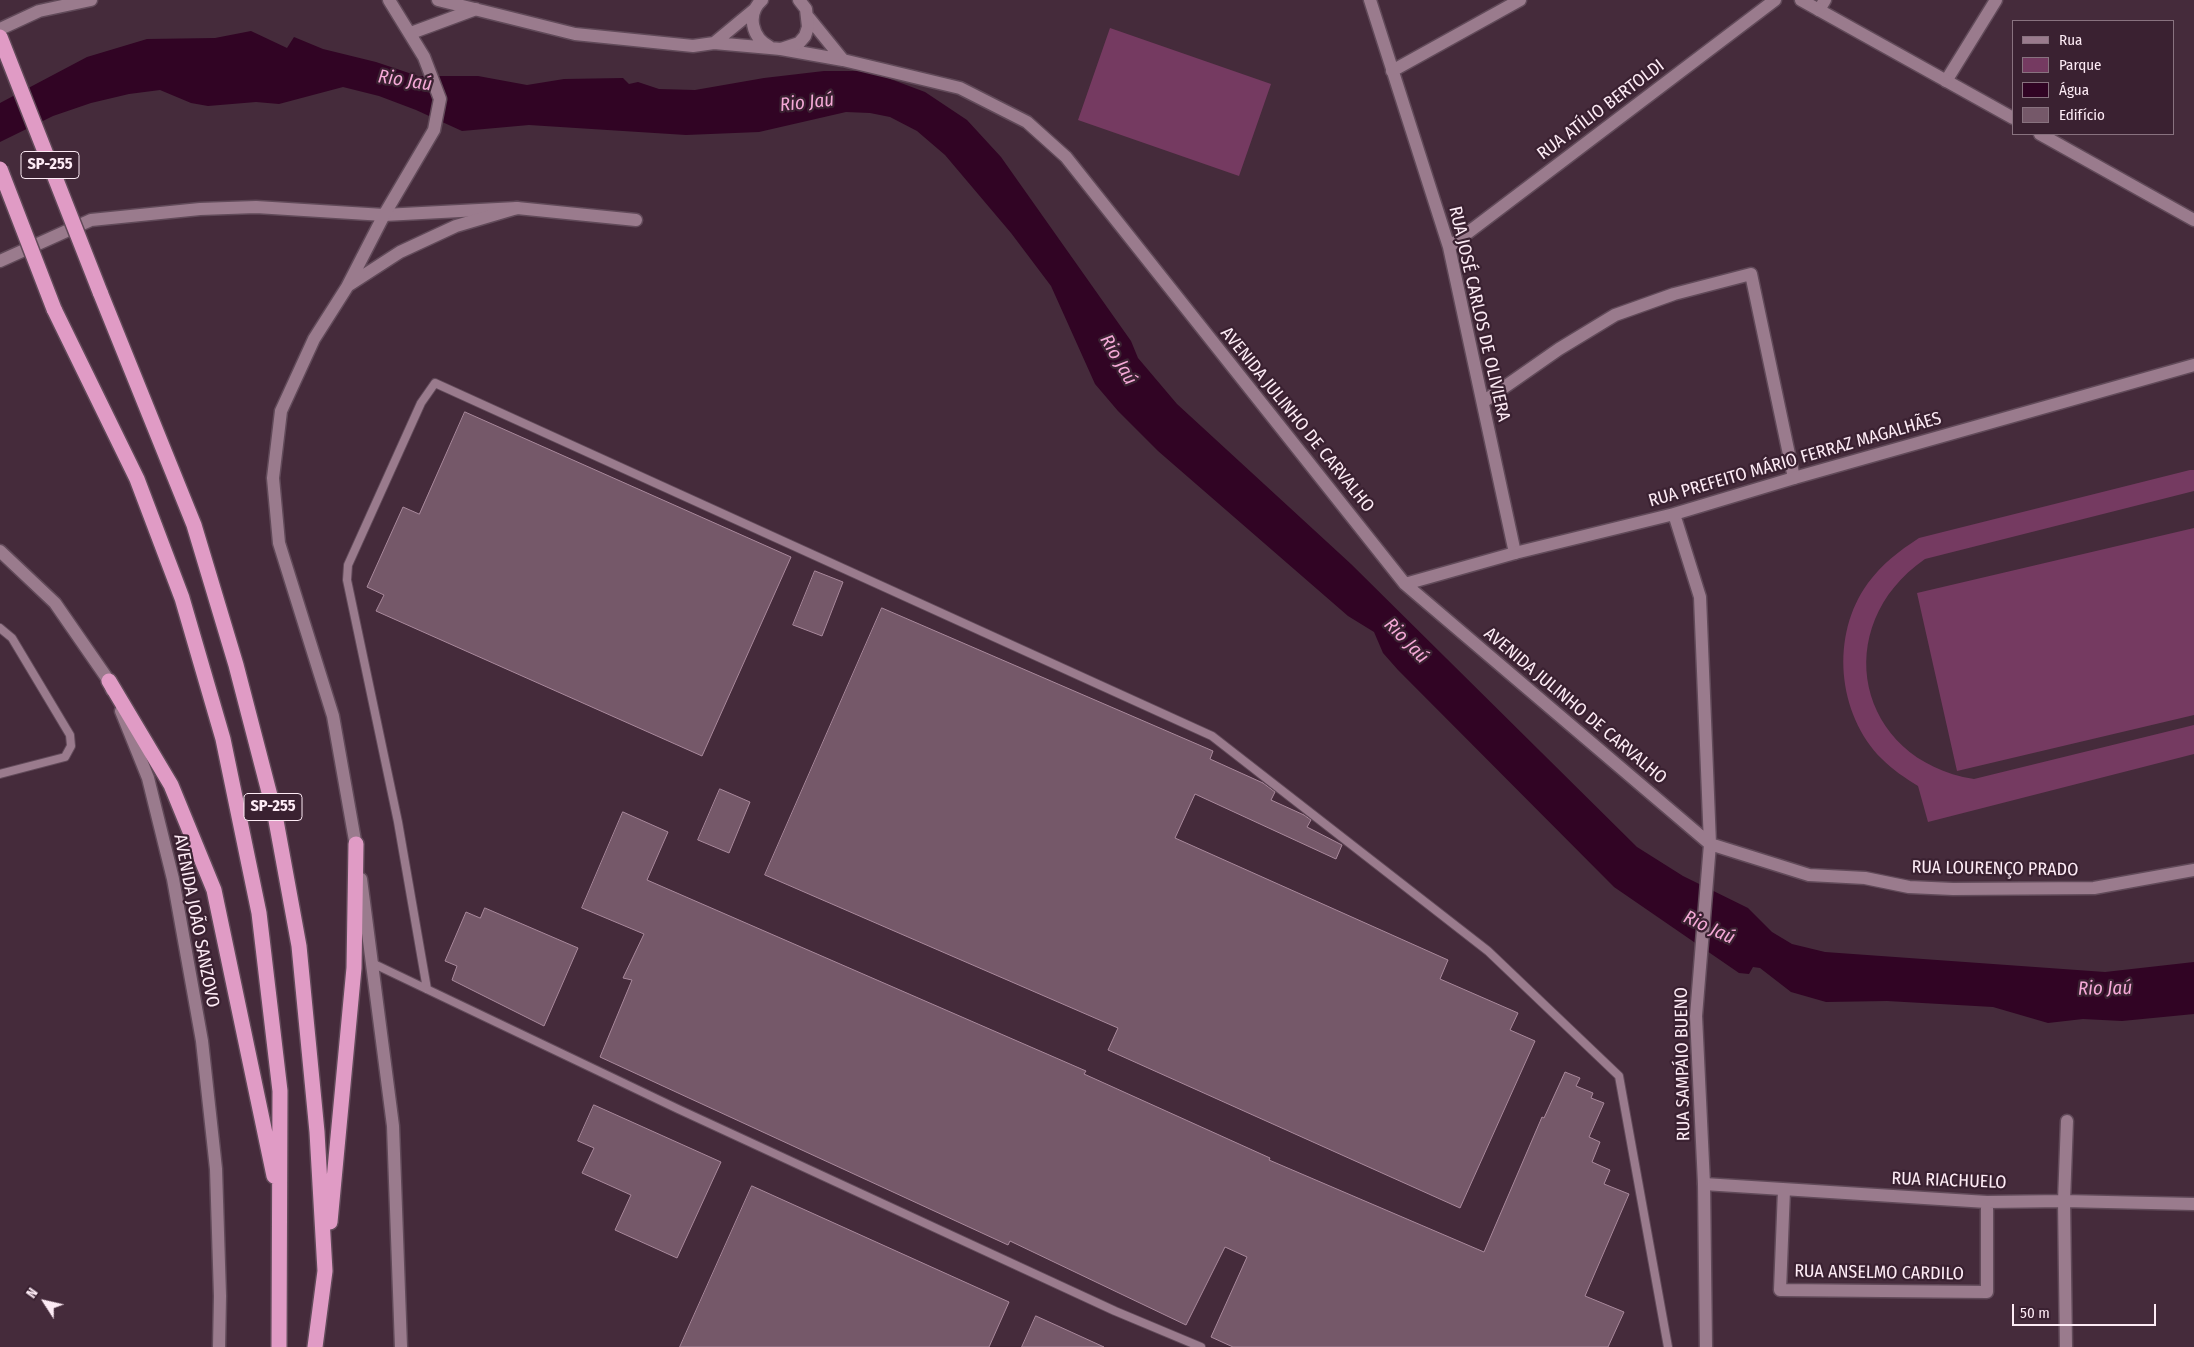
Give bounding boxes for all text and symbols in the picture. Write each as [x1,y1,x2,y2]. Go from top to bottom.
legend [2012,20,2174,135]
text: Rua [2059,31,2082,49]
street label: RUA ATÍLIO BERTOLDI [1533,55,1669,165]
text: Parque [2059,56,2102,74]
water label: Rio Jaú [376,65,434,97]
text: Água [2059,81,2089,99]
water label: Rio Jaú [779,89,835,117]
text: Edifício [2059,106,2105,124]
road number: SP-255 [21,152,79,178]
street label: RUA JOSÉ CARLOS DE OLIVIERA [1444,204,1514,424]
street label: AVENIDA JULINHO DE CARVALHO [1216,323,1378,517]
water label: Rio Jaú [1095,331,1141,389]
street label: RUA PREFEITO MÁRIO FERRAZ MAGALHÃES [1646,408,1944,512]
water label: Rio Jaú [1379,614,1433,668]
street label: AVENIDA JULINHO DE CARVALHO [1479,623,1671,789]
road number: SP-255 [244,794,302,820]
street label: AVENIDA JOÃO SANZOVO [169,832,223,1010]
street label: RUA LOURENÇO PRADO [1911,857,2079,881]
water label: Rio Jaú [1680,906,1738,950]
water label: Rio Jaú [2078,977,2132,1001]
street label: RUA SAMPÁIO BUENO [1671,987,1695,1141]
street label: RUA RIACHUELO [1891,1168,2007,1194]
street label: RUA ANSELMO CARDILO [1794,1261,1964,1285]
north arrow [20,1277,70,1327]
text: N [23,1285,42,1301]
scale bar [2014,1294,2158,1326]
text: 50 m [2020,1304,2050,1322]

